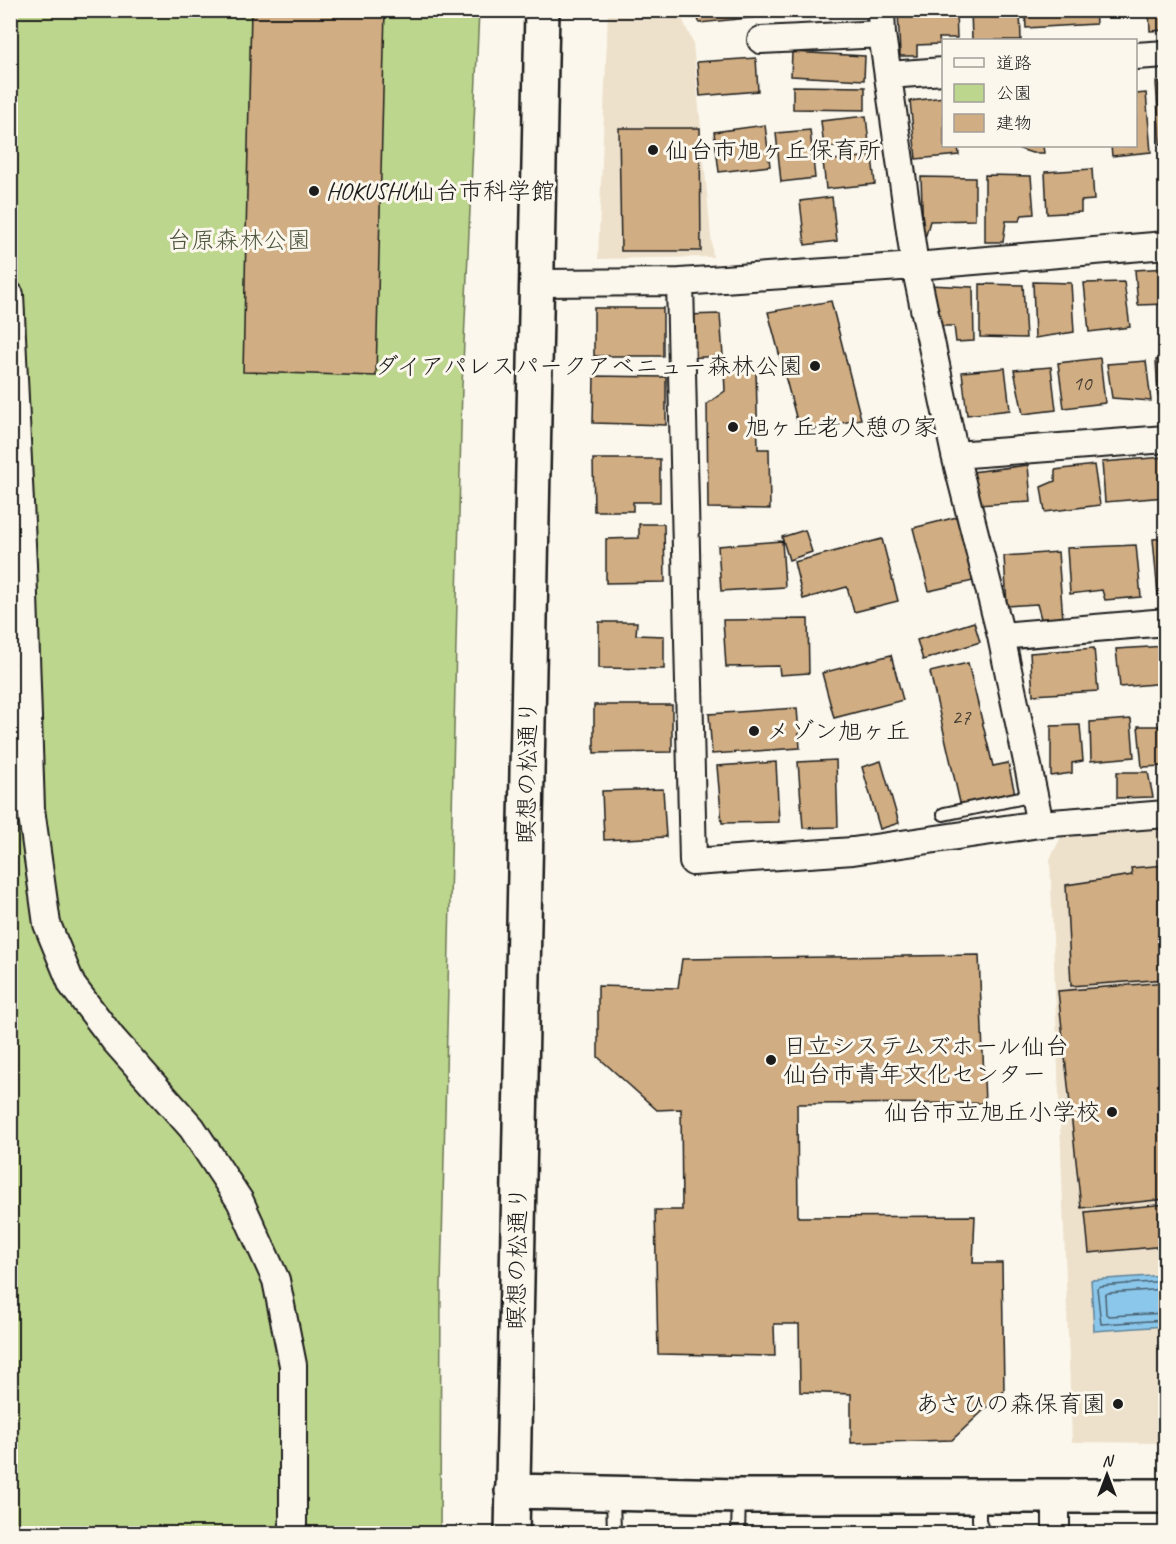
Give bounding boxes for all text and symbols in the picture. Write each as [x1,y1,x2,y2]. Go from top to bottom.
legend [942,39,1137,147]
text: 道路 [996,52,1032,74]
text: 公園 [996,82,1032,104]
text: 建物 [996,112,1032,134]
place label: 仙台市旭ヶ丘保育所 [665,135,881,165]
marker: 仙台市旭ヶ丘保育所 [646,143,660,157]
place label: HOKUSHU仙台市科学館 [326,176,555,206]
marker: HOKUSHU仙台市科学館 [307,184,321,198]
park label: 台原森林公園 [167,225,311,255]
place label: ダイアパレスパークアベニュー森林公園 [375,351,803,381]
marker: ダイアパレスパークアベニュー森林公園 [808,359,822,373]
house number: 10 [1073,370,1093,396]
place label: 旭ヶ丘老人憩の家 [745,412,937,442]
marker: 旭ヶ丘老人憩の家 [726,420,740,434]
street label: 瞑想の松通り [511,700,543,844]
house number: 27 [952,704,972,730]
place label: メゾン旭ヶ丘 [766,716,910,746]
marker: メゾン旭ヶ丘 [747,724,761,738]
place label: 日立システムズホール仙台 仙台市青年文化センター [783,1031,1069,1089]
marker: 日立システムズホール仙台 仙台市青年文化センター [764,1053,778,1067]
place label: 仙台市立旭丘小学校 [884,1097,1100,1127]
marker: 仙台市立旭丘小学校 [1105,1105,1119,1119]
street label: 瞑想の松通り [501,1186,533,1330]
place label: あさひの森保育園 [915,1389,1106,1419]
marker: あさひの森保育園 [1111,1397,1125,1411]
north arrow [1077,1445,1137,1505]
text: N [1102,1451,1115,1471]

